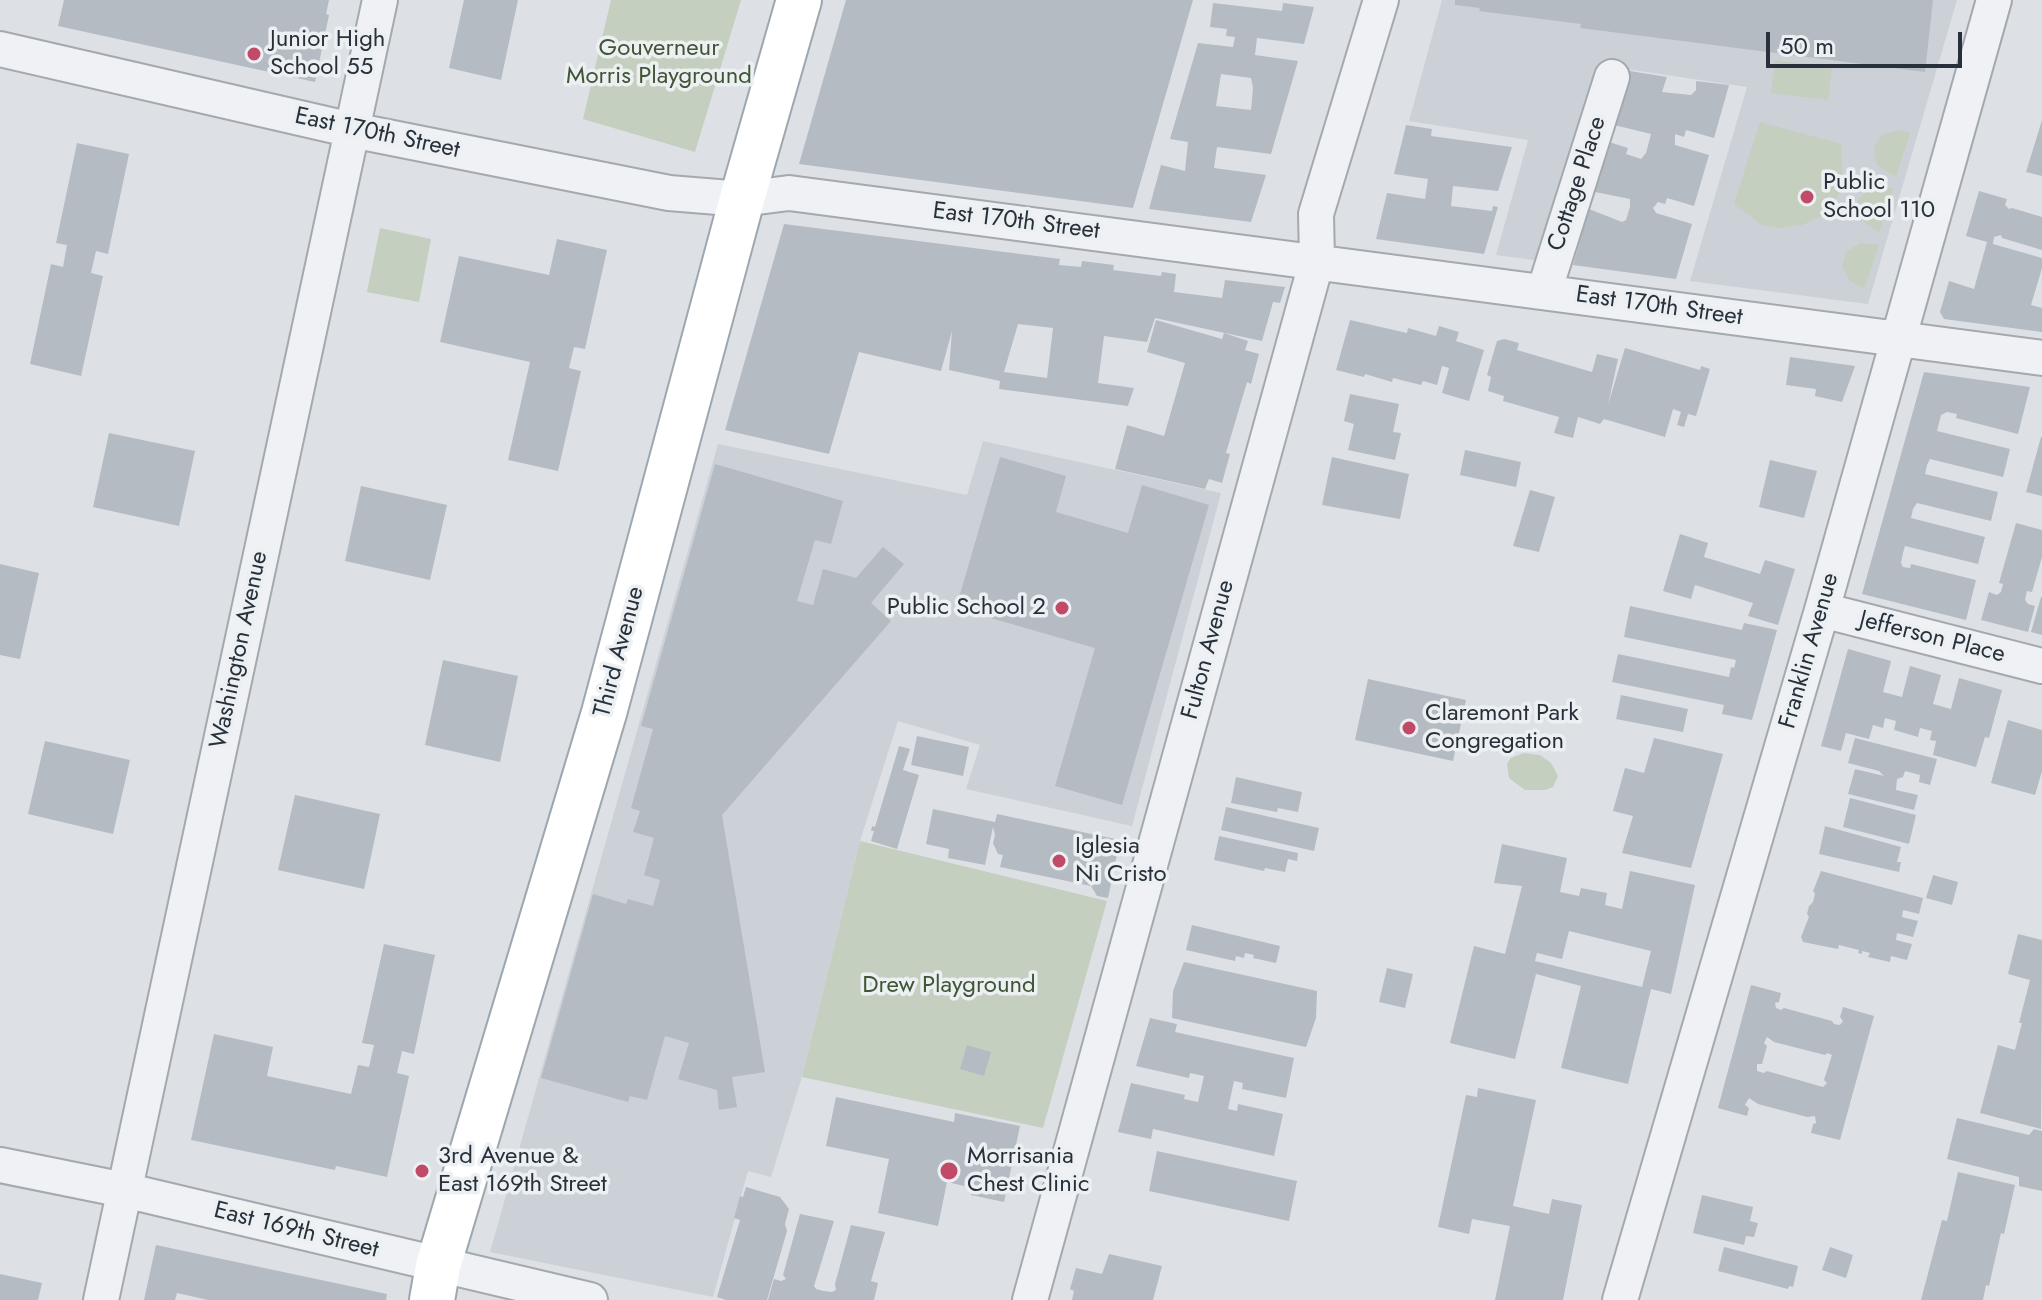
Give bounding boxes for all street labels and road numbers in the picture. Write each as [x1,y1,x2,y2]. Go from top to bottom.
street label: East 170th Street [292,102,462,166]
street label: Cottage Place [1543,113,1613,255]
street label: East 170th Street [931,197,1101,247]
street label: East 170th Street [1574,281,1744,333]
street label: Washington Avenue [205,549,275,751]
street label: Franklin Avenue [1774,570,1846,732]
street label: Fulton Avenue [1177,577,1241,723]
street label: Third Avenue [589,584,651,720]
street label: Jefferson Place [1856,606,2008,670]
street label: East 169th Street [211,1197,381,1265]

